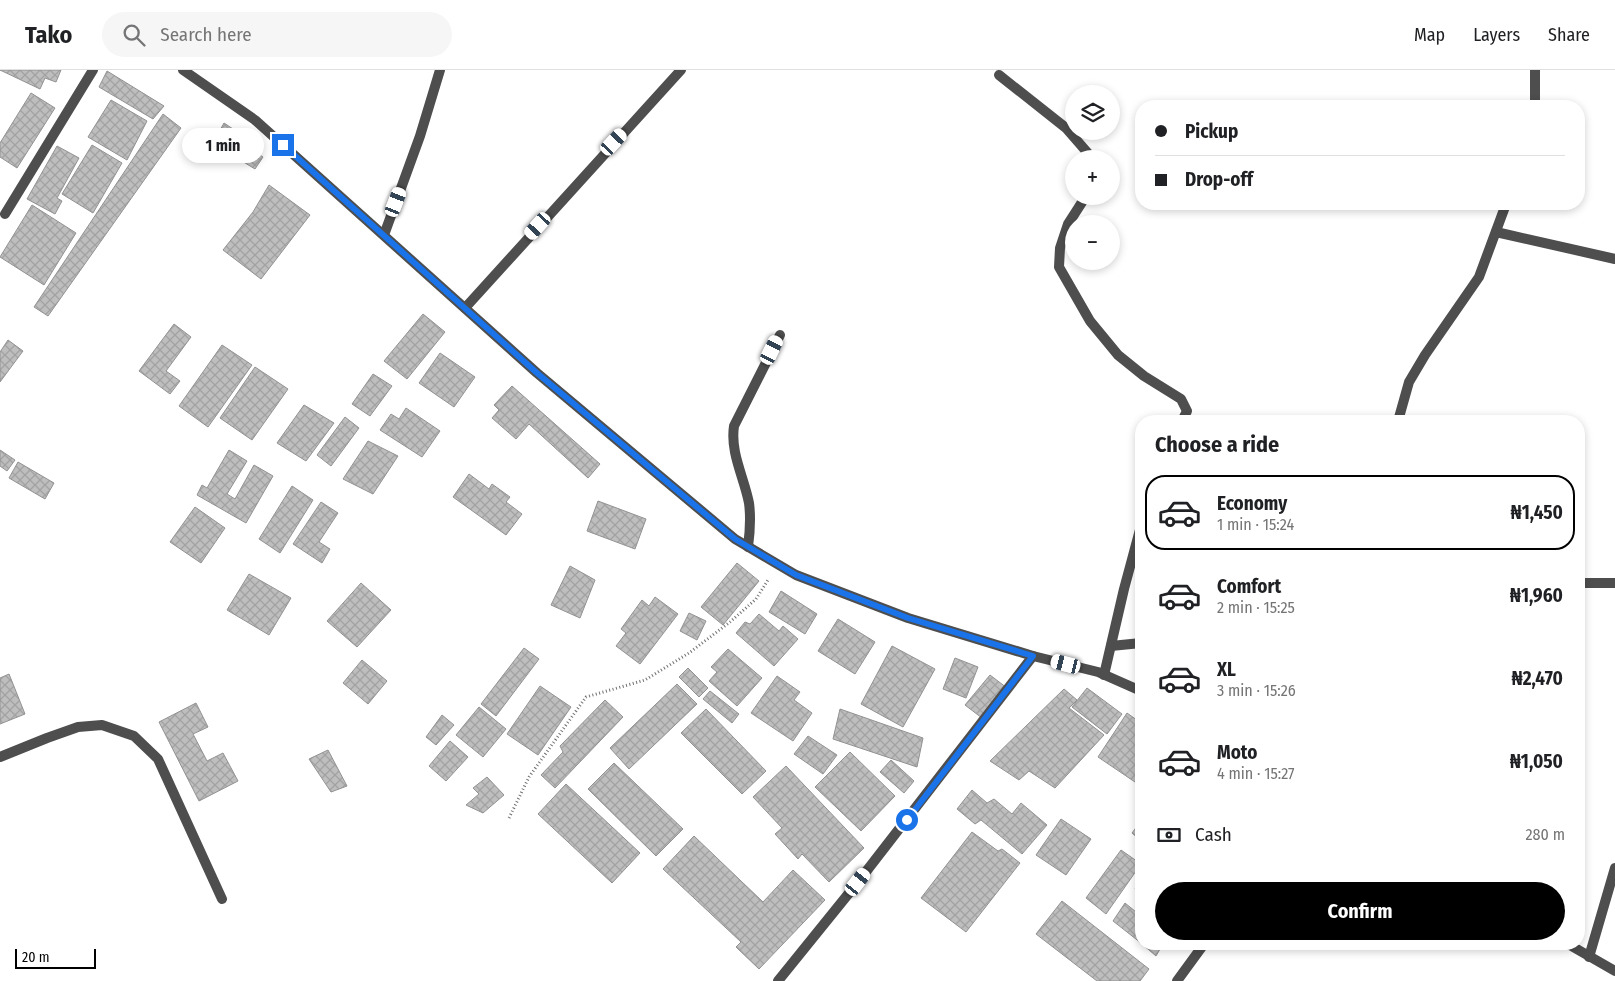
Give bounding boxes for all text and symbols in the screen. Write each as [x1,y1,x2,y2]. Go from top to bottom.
search box [102,12,452,57]
text: Tako [25,21,72,49]
icon: search [120,21,148,49]
text: Search here [160,23,252,46]
text: Map [1414,24,1445,46]
text: Layers [1473,24,1520,46]
text: Share [1548,24,1590,46]
map controls [1065,85,1120,270]
button: layers [1065,85,1120,140]
text: Pickup [1185,120,1238,143]
car [598,126,629,158]
callout: 1 min [183,128,266,162]
route end [272,134,294,156]
text: 1 min [206,136,240,155]
button: + [1065,150,1120,205]
text: Drop-off [1185,168,1253,191]
car [383,185,408,219]
car [522,210,553,242]
button: − [1065,215,1120,270]
car [758,333,785,367]
text: Choose a ride [1155,431,1279,458]
icon: car [1157,490,1202,535]
text: Economy [1217,492,1287,515]
text: ₦1,450 [1511,501,1563,524]
text: 1 min · 15:24 [1217,515,1294,534]
icon: car [1157,573,1202,618]
text: Comfort [1217,575,1281,598]
text: ₦1,960 [1510,584,1563,607]
text: 2 min · 15:25 [1217,598,1295,617]
car [1049,653,1082,675]
icon: car [1157,656,1202,701]
text: XL [1217,658,1236,681]
text: ₦2,470 [1511,667,1563,690]
text: 3 min · 15:26 [1217,681,1296,700]
icon: car [1157,739,1202,784]
text: Moto [1217,741,1257,764]
text: ₦1,050 [1510,750,1563,773]
text: 4 min · 15:27 [1217,764,1295,783]
route start [896,809,918,831]
icon: cash [1155,821,1183,849]
text: Cash [1195,823,1232,846]
text: 280 m [1526,825,1565,844]
car [842,866,873,898]
button: Confirm [1155,882,1565,940]
scale bar [15,946,96,969]
text: 20 m [22,949,50,966]

